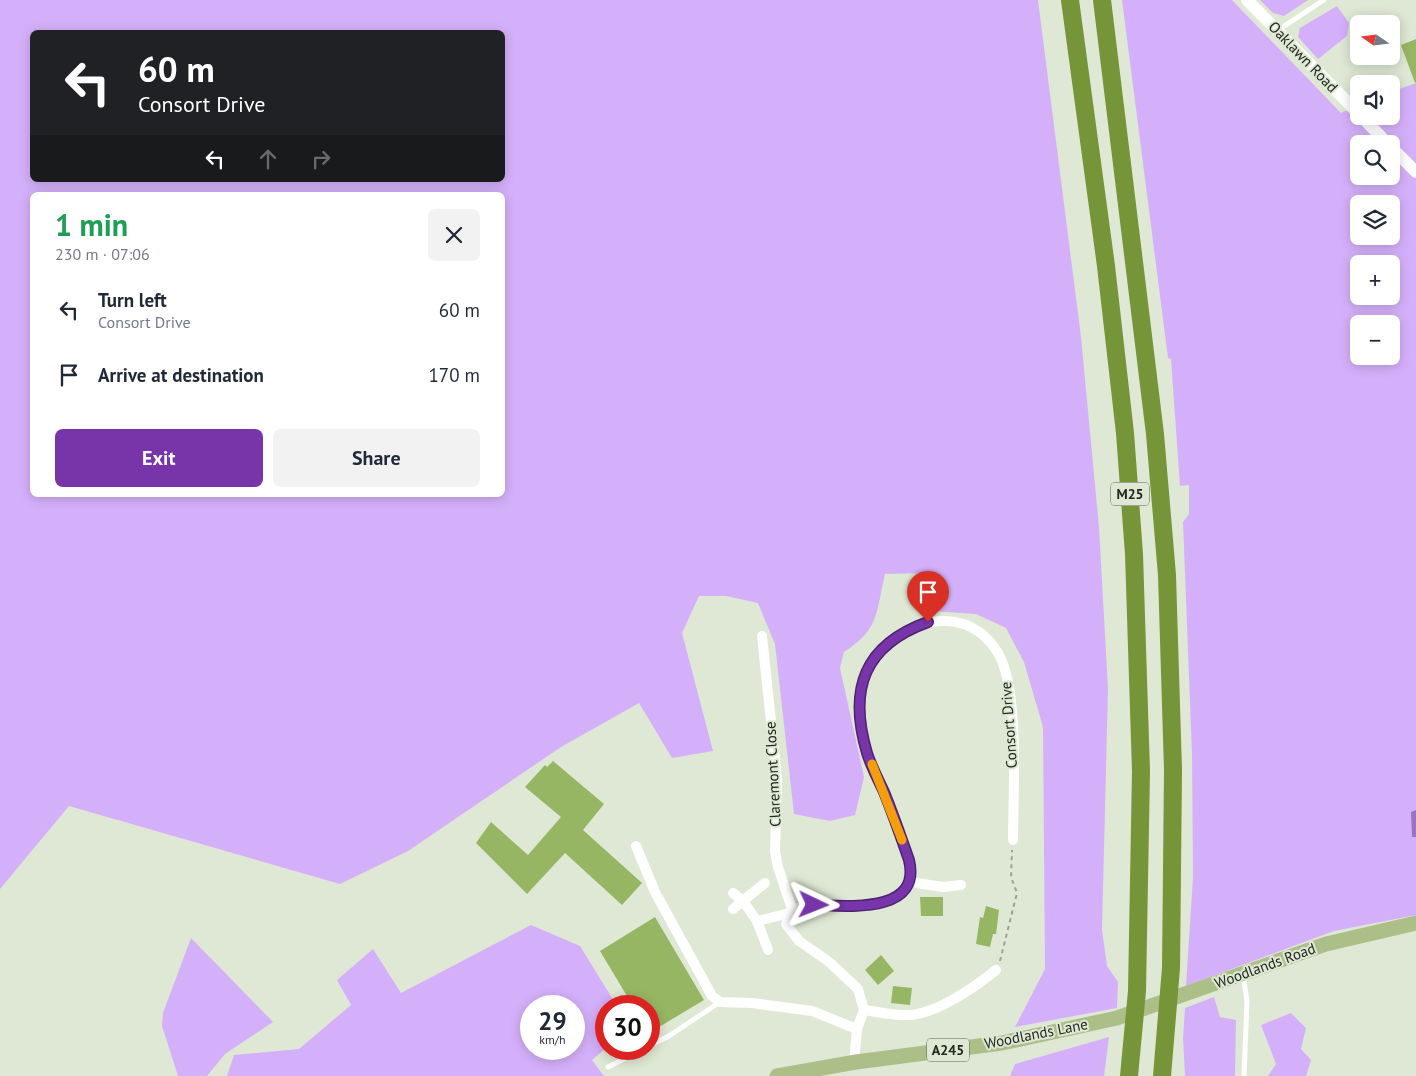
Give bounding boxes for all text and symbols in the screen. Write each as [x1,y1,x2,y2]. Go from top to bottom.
north arrow [1350,15,1400,65]
map controls [1350,15,1400,365]
street label: Oaklawn Road [1265,17,1342,96]
text: 60 m [138,46,215,92]
icon: left [55,50,120,115]
button: sound [1350,75,1400,125]
text: Consort Drive [138,90,265,118]
button: search [1350,135,1400,185]
icon: left [201,145,229,173]
icon: ahead [254,145,282,173]
icon: right [307,145,335,173]
button: layers [1350,195,1400,245]
text: 1 min [55,205,128,244]
button: close [428,209,480,261]
text: 230 m · 07:06 [55,244,150,264]
button: + [1350,255,1400,305]
text: Turn left [98,288,167,312]
icon: left [55,296,83,324]
text: 60 m [439,298,480,322]
text: Consort Drive [98,312,191,332]
button: − [1350,315,1400,365]
icon: arrive [55,361,83,389]
text: Arrive at destination [98,363,264,387]
text: 170 m [428,363,480,387]
button: Exit [55,429,263,487]
button: Share [273,429,480,487]
road number: M25 [1111,482,1149,506]
pin [907,571,949,622]
icon: arrive [914,578,942,606]
street label: Consort Drive [996,681,1021,769]
street label: Claremont Close [760,721,785,827]
position arrow [787,878,839,930]
street label: Woodlands Road [1212,938,1318,993]
speed limit sign: 30 [595,995,660,1060]
text: 29 [538,1005,567,1037]
street label: Woodlands Lane [983,1014,1089,1053]
text: km/h [539,1032,566,1047]
road number: A245 [927,1038,969,1062]

